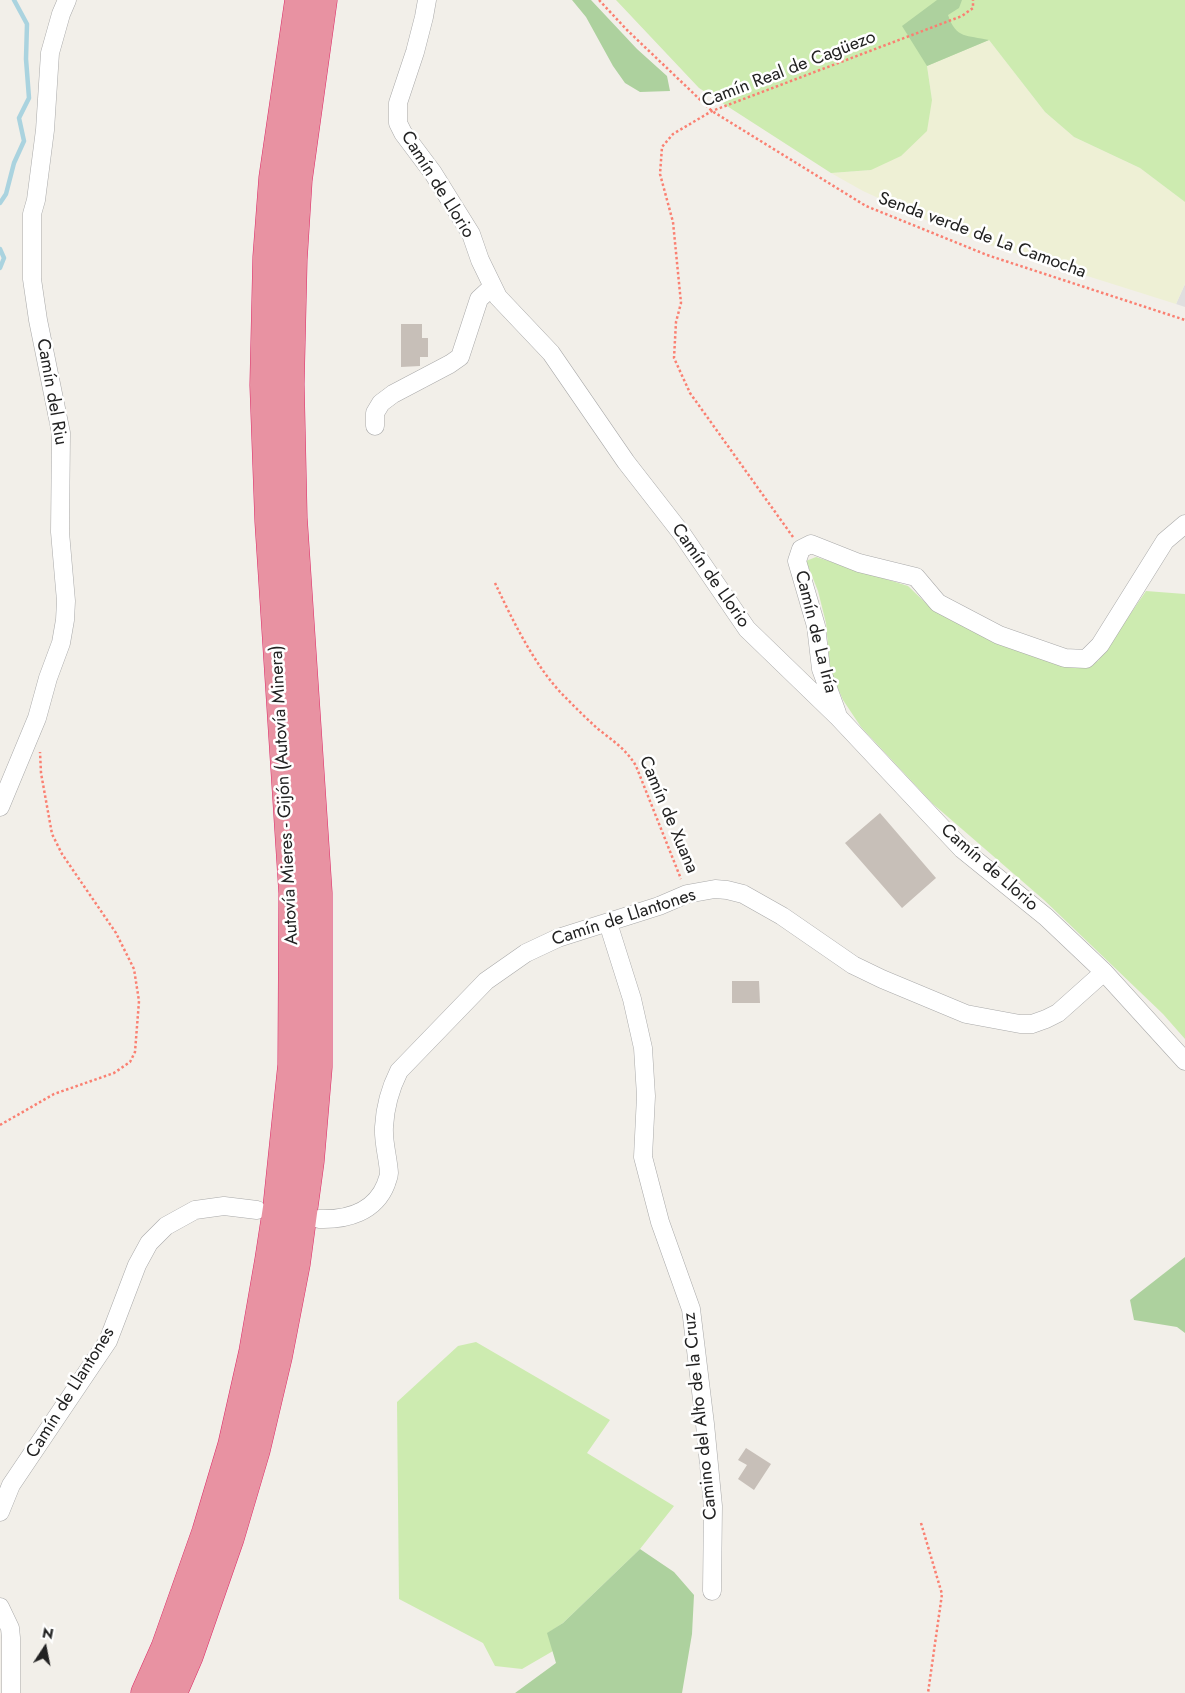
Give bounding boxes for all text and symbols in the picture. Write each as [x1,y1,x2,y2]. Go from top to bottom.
street label: Camín Real de Cagüezo [699,27,879,113]
street label: Camín de Llorio [395,127,479,243]
street label: Senda verde de La Camocha [875,188,1089,284]
street label: Camín del Riu [31,337,71,447]
street label: Camín de Llorio [666,520,754,632]
street label: Camín de La Iría [789,568,841,696]
street label: Autovía Mieres - Gijón (Autovía Minera) [266,644,304,946]
street label: Camín de Xuana [634,753,702,877]
street label: Camín de Llorio [936,820,1042,916]
street label: Camín de Llantones [549,885,699,951]
street label: Camino del Alto de la Cruz [679,1311,723,1521]
street label: Camín de Llantones [22,1324,120,1462]
text: N [40,1622,55,1644]
north arrow [20,1623,70,1673]

